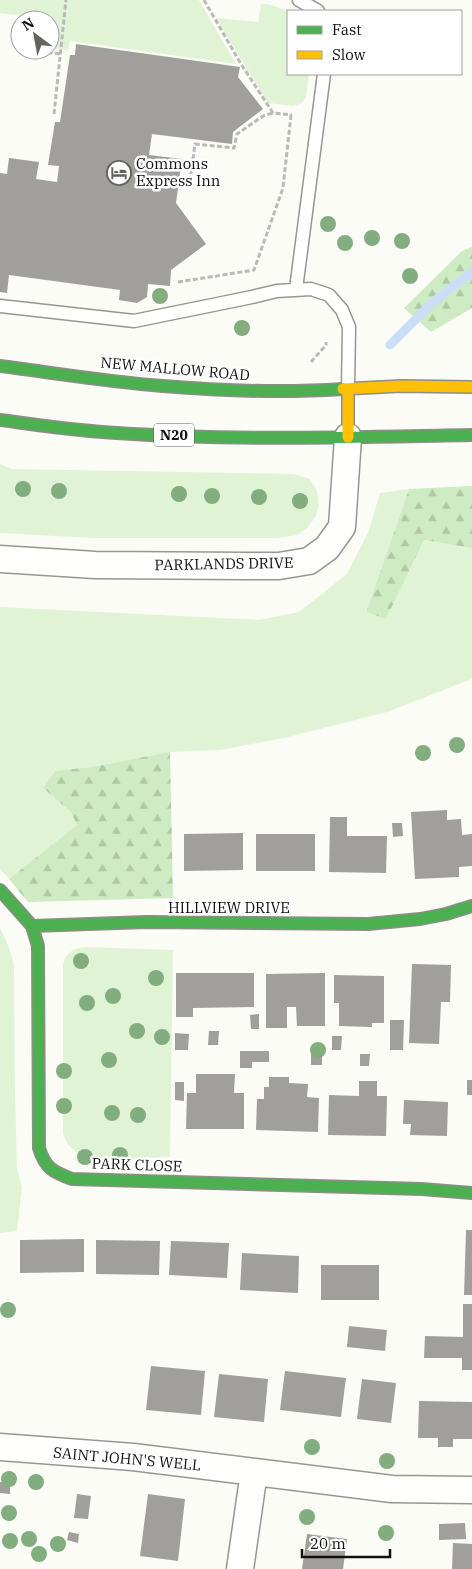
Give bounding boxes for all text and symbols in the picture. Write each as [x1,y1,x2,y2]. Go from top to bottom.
north arrow [10,10,60,60]
legend [287,10,462,75]
text: N [19,13,38,35]
text: Fast [332,20,362,39]
text: Slow [332,45,366,64]
place label: Commons Express Inn [136,154,221,190]
hotel icon: Commons Express Inn [106,160,132,186]
street label: NEW MALLOW ROAD [100,353,251,384]
road number: N20 [154,424,194,446]
street label: PARKLANDS DRIVE [154,553,294,574]
street label: HILLVIEW DRIVE [168,898,290,917]
street label: PARK CLOSE [91,1153,183,1176]
street label: SAINT JOHN'S WELL [52,1443,202,1474]
scale bar [302,1526,390,1558]
text: 20 m [310,1534,346,1553]

